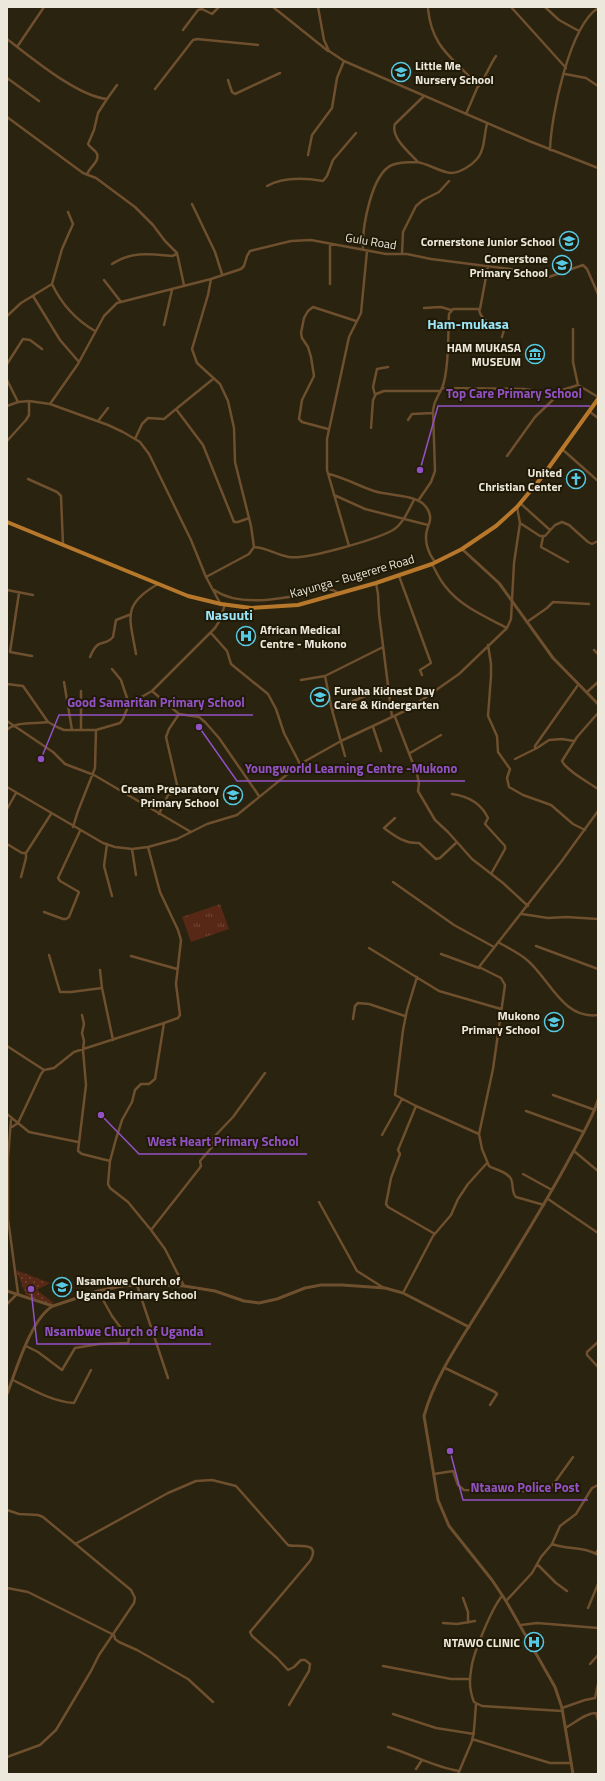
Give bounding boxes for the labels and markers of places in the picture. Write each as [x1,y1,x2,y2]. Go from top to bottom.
place label: Little Me Nursery School [415,56,494,89]
school or university icon: Little Me Nursery School [390,61,412,83]
school or university icon: Cornerstone Junior School [558,230,580,252]
place label: Cornerstone Junior School [421,232,555,251]
place label: Cornerstone Primary School [470,249,548,282]
school or university icon: Cornerstone Primary School [551,254,573,276]
place label: HAM MUKASA MUSEUM [447,338,522,371]
museum icon: HAM MUKASA MUSEUM [524,343,546,365]
callout: Top Care Primary School [438,381,590,406]
place label: United Christian Center [479,463,563,496]
church icon: United Christian Center [565,468,587,490]
place label: African Medical Centre - Mukono [260,620,347,653]
hospital icon: African Medical Centre - Mukono [235,625,257,647]
place label: Furaha Kidnest Day Care & Kindergarten [334,681,439,714]
school or university icon: Furaha Kidnest Day Care & Kindergarten [309,686,331,708]
callout: Good Samaritan Primary School [59,690,253,715]
callout: Youngworld Learning Centre -Mukono [237,756,465,781]
place label: Cream Preparatory Primary School [121,779,219,812]
school or university icon: Cream Preparatory Primary School [222,784,244,806]
place label: Mukono Primary School [462,1006,540,1039]
school or university icon: Mukono Primary School [543,1011,565,1033]
callout: West Heart Primary School [139,1129,307,1154]
place label: Nsambwe Church of Uganda Primary School [76,1271,197,1304]
school or university icon: Nsambwe Church of Uganda Primary School [51,1276,73,1298]
callout: Nsambwe Church of Uganda [37,1319,211,1344]
callout: Ntaawo Police Post [463,1475,588,1500]
hospital icon: NTAWO CLINIC [523,1631,545,1653]
place label: NTAWO CLINIC [443,1633,520,1652]

